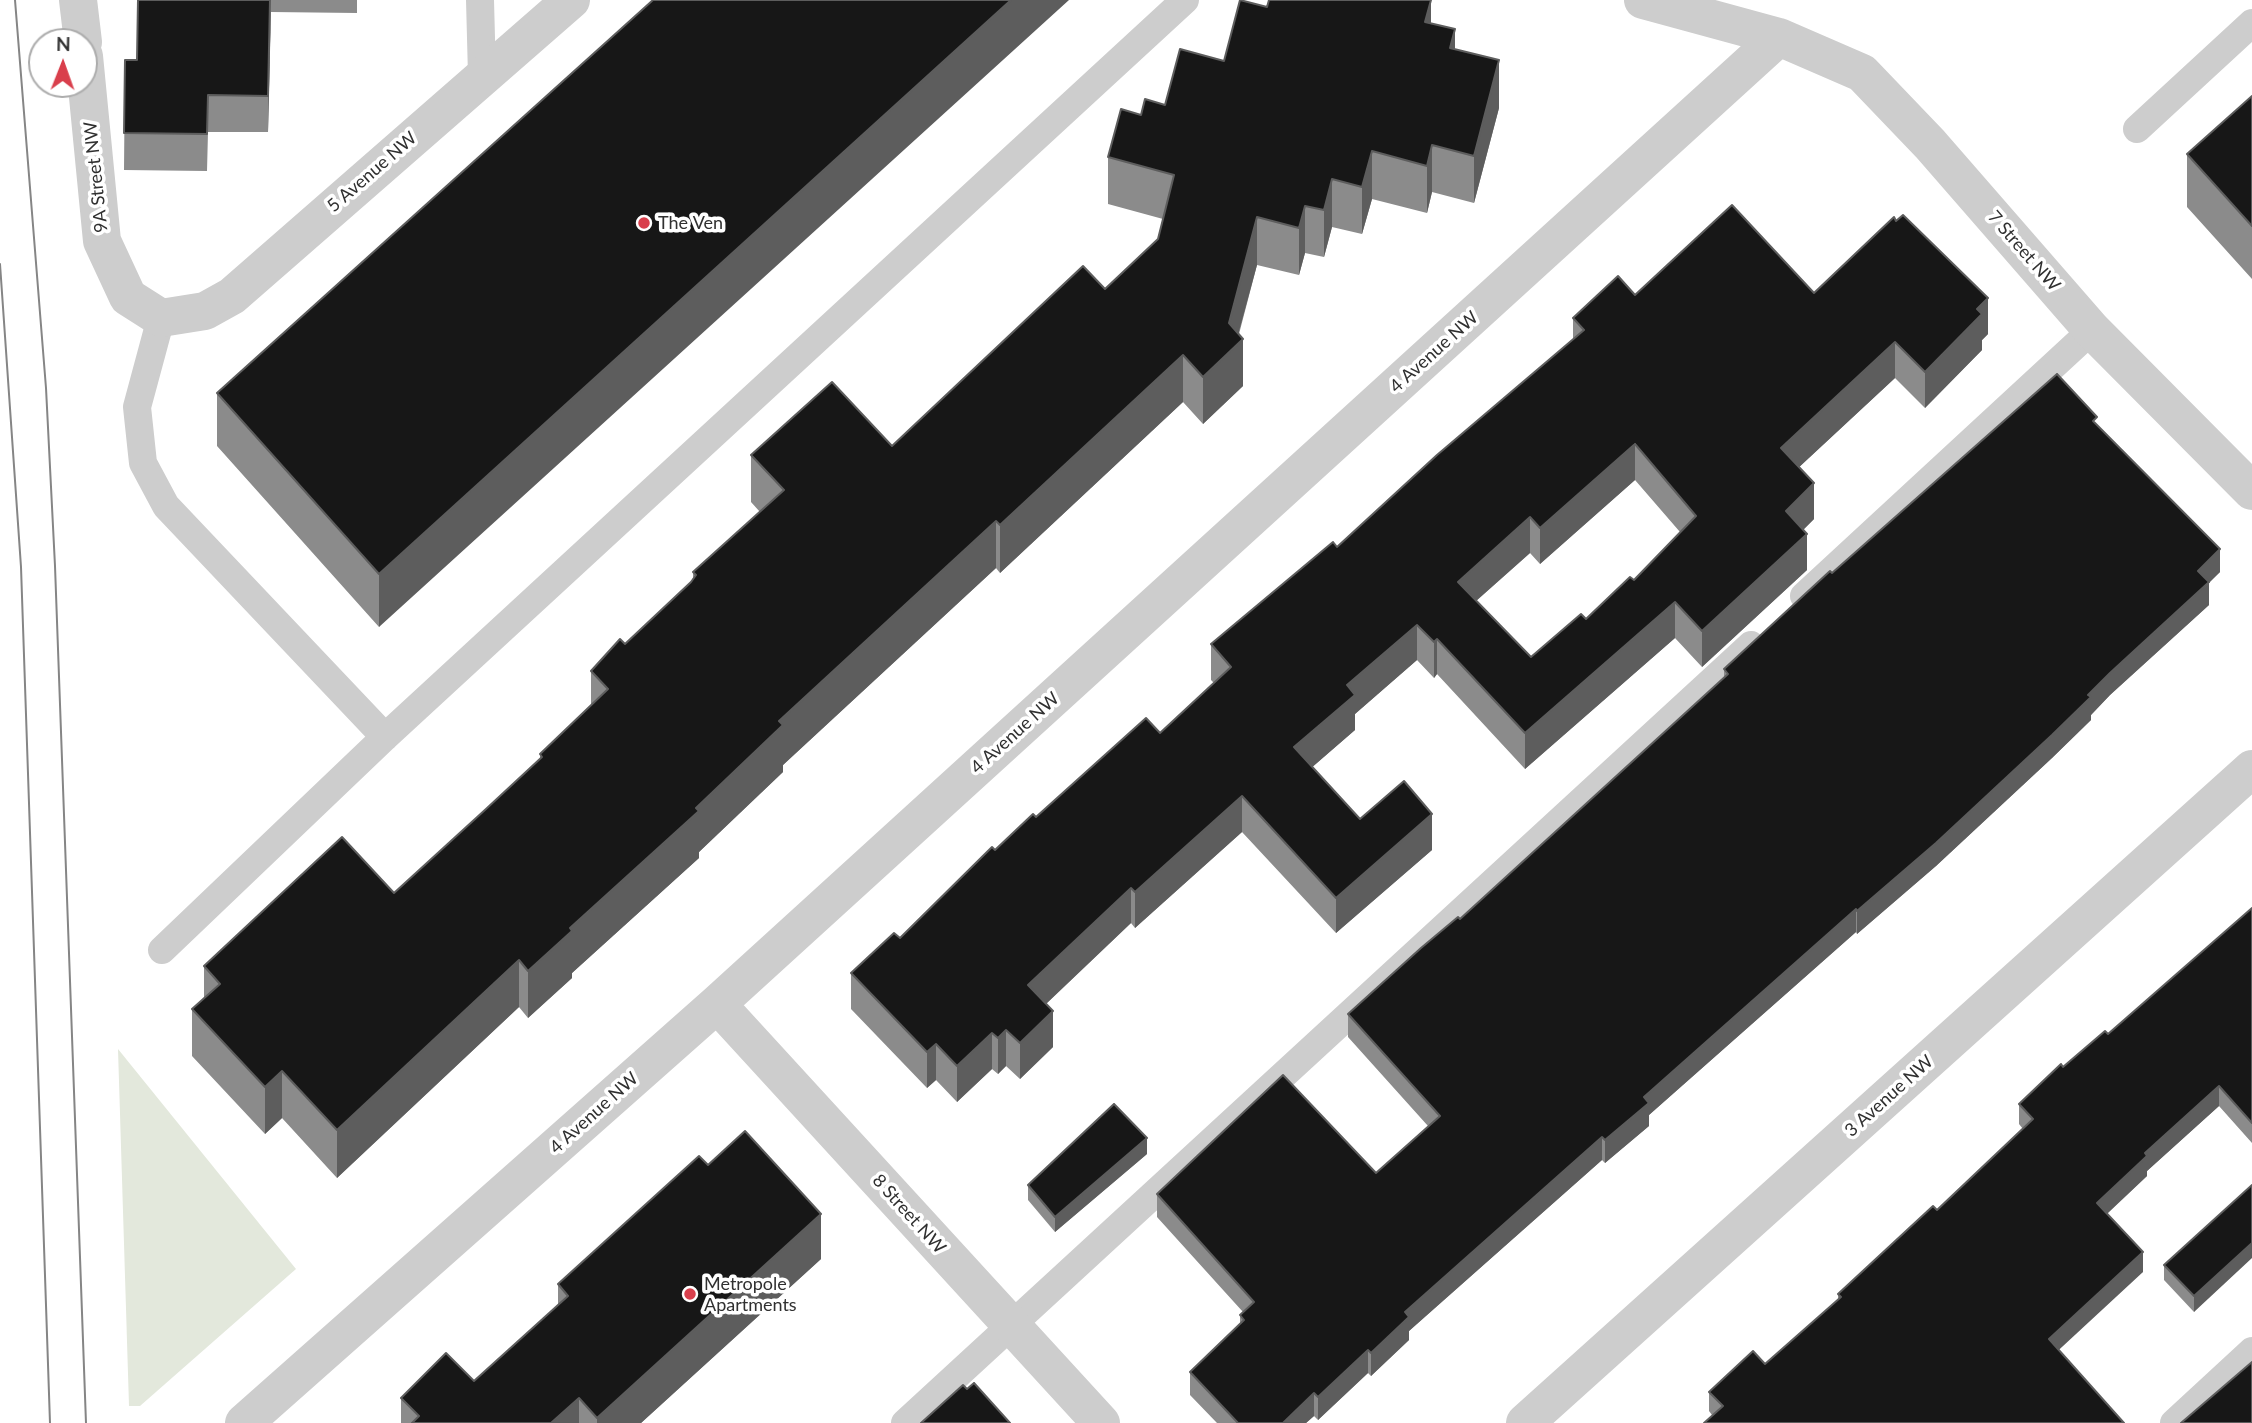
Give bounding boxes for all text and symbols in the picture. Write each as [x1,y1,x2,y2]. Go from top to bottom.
north arrow [28,28,98,98]
text: N [56,32,71,55]
street label: 9A Street NW [79,120,113,234]
street label: 5 Avenue NW [323,127,421,217]
street label: 7 Street NW [1983,206,2065,296]
place label: The Ven [658,212,723,234]
marker: The Ven [636,215,652,231]
street label: 4 Avenue NW [1385,307,1483,397]
street label: 4 Avenue NW [966,688,1064,778]
street label: 3 Avenue NW [1840,1051,1938,1141]
street label: 4 Avenue NW [545,1068,643,1158]
street label: 8 Street NW [868,1170,950,1258]
place label: Metropole Apartments [704,1273,797,1316]
marker: Metropole Apartments [682,1286,698,1302]

